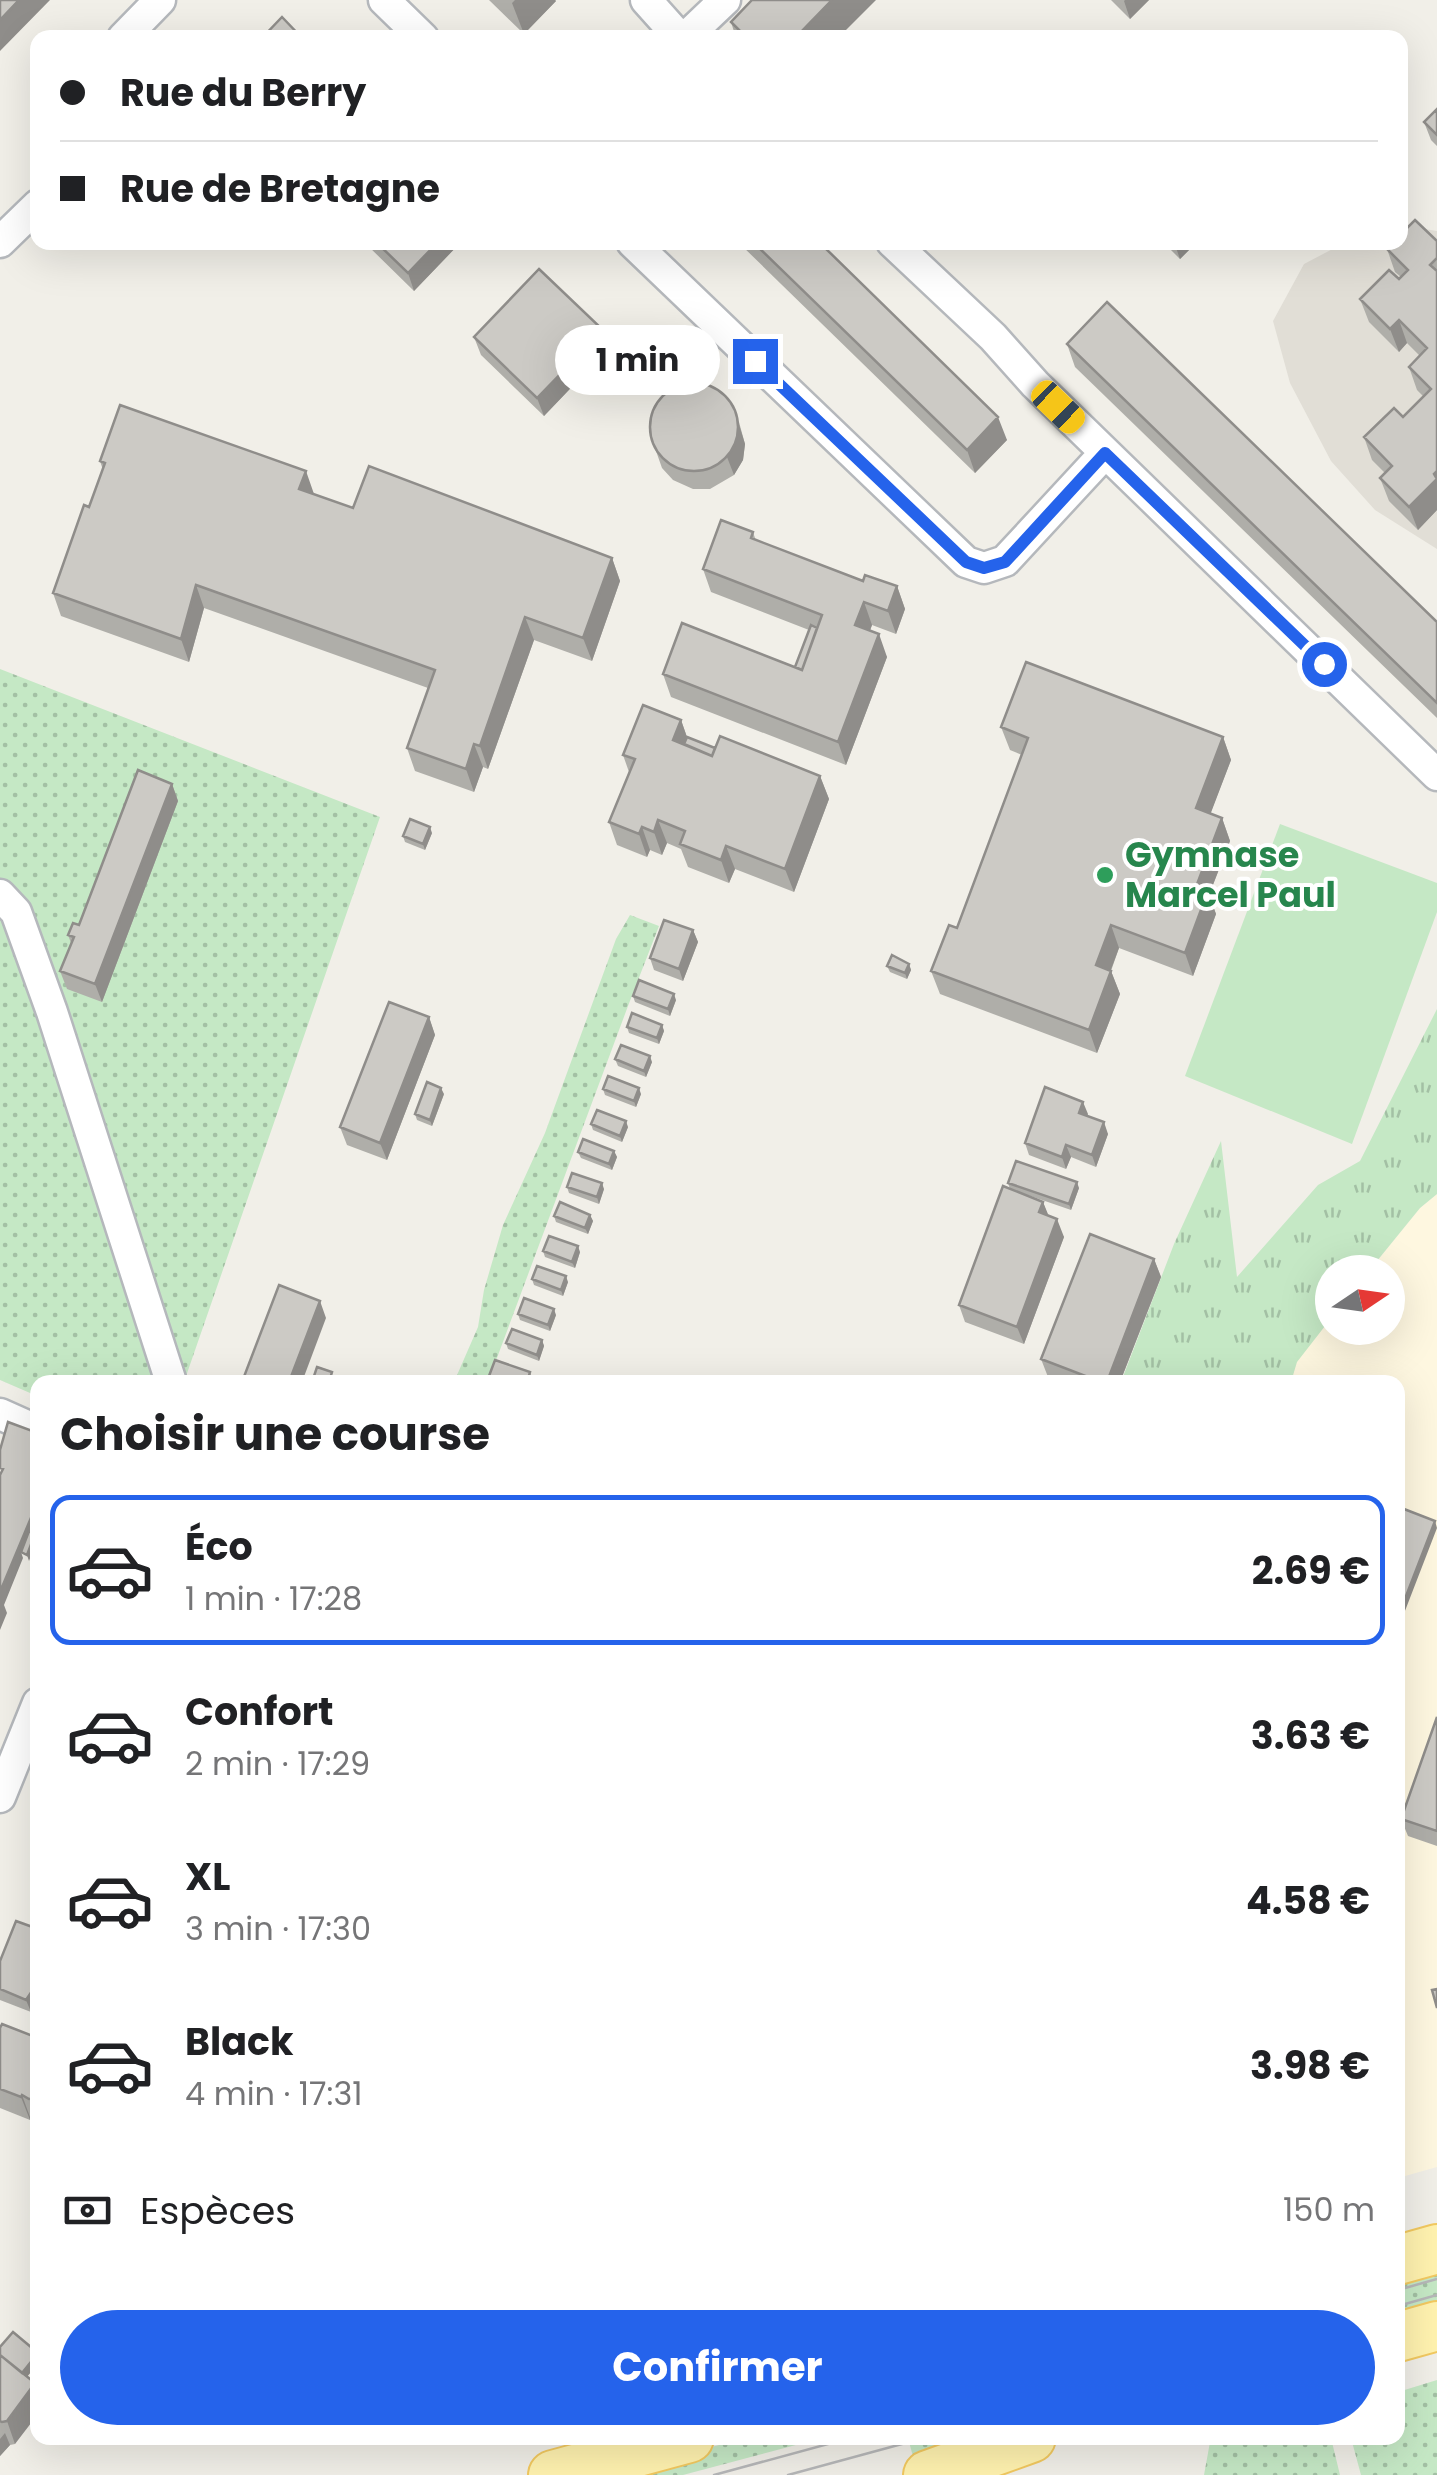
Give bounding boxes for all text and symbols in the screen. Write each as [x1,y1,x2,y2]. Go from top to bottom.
text: Rue du Berry [120,66,366,119]
text: Rue de Bretagne [120,162,440,215]
callout: 1 min [555,326,720,396]
text: 1 min [596,337,679,382]
route end [733,339,778,384]
car [1026,375,1090,439]
route start [1302,642,1347,687]
place label: Gymnase Marcel Paul [1125,830,1336,919]
marker: Gymnase Marcel Paul [1094,864,1116,886]
north arrow [1315,1255,1405,1345]
map controls [1315,1255,1405,1345]
text: Choisir une course [60,1403,490,1466]
text: Éco [185,1520,253,1573]
icon: car [65,1525,155,1615]
text: 2.69 € [1252,1544,1370,1597]
text: 1 min · 17:28 [185,1576,362,1621]
text: Confort [185,1685,333,1738]
icon: car [65,1690,155,1780]
text: 3.63 € [1251,1709,1370,1762]
text: 2 min · 17:29 [185,1741,370,1786]
text: XL [185,1850,230,1903]
icon: car [65,1855,155,1945]
text: 4.58 € [1246,1874,1370,1927]
text: 3 min · 17:30 [185,1906,371,1951]
text: Black [185,2015,294,2068]
icon: car [65,2020,155,2110]
text: 3.98 € [1250,2039,1370,2092]
text: 4 min · 17:31 [185,2071,362,2116]
icon: cash [60,2183,115,2238]
text: Espèces [140,2184,295,2237]
text: 150 m [1283,2187,1375,2232]
button: Confirmer [60,2310,1375,2425]

